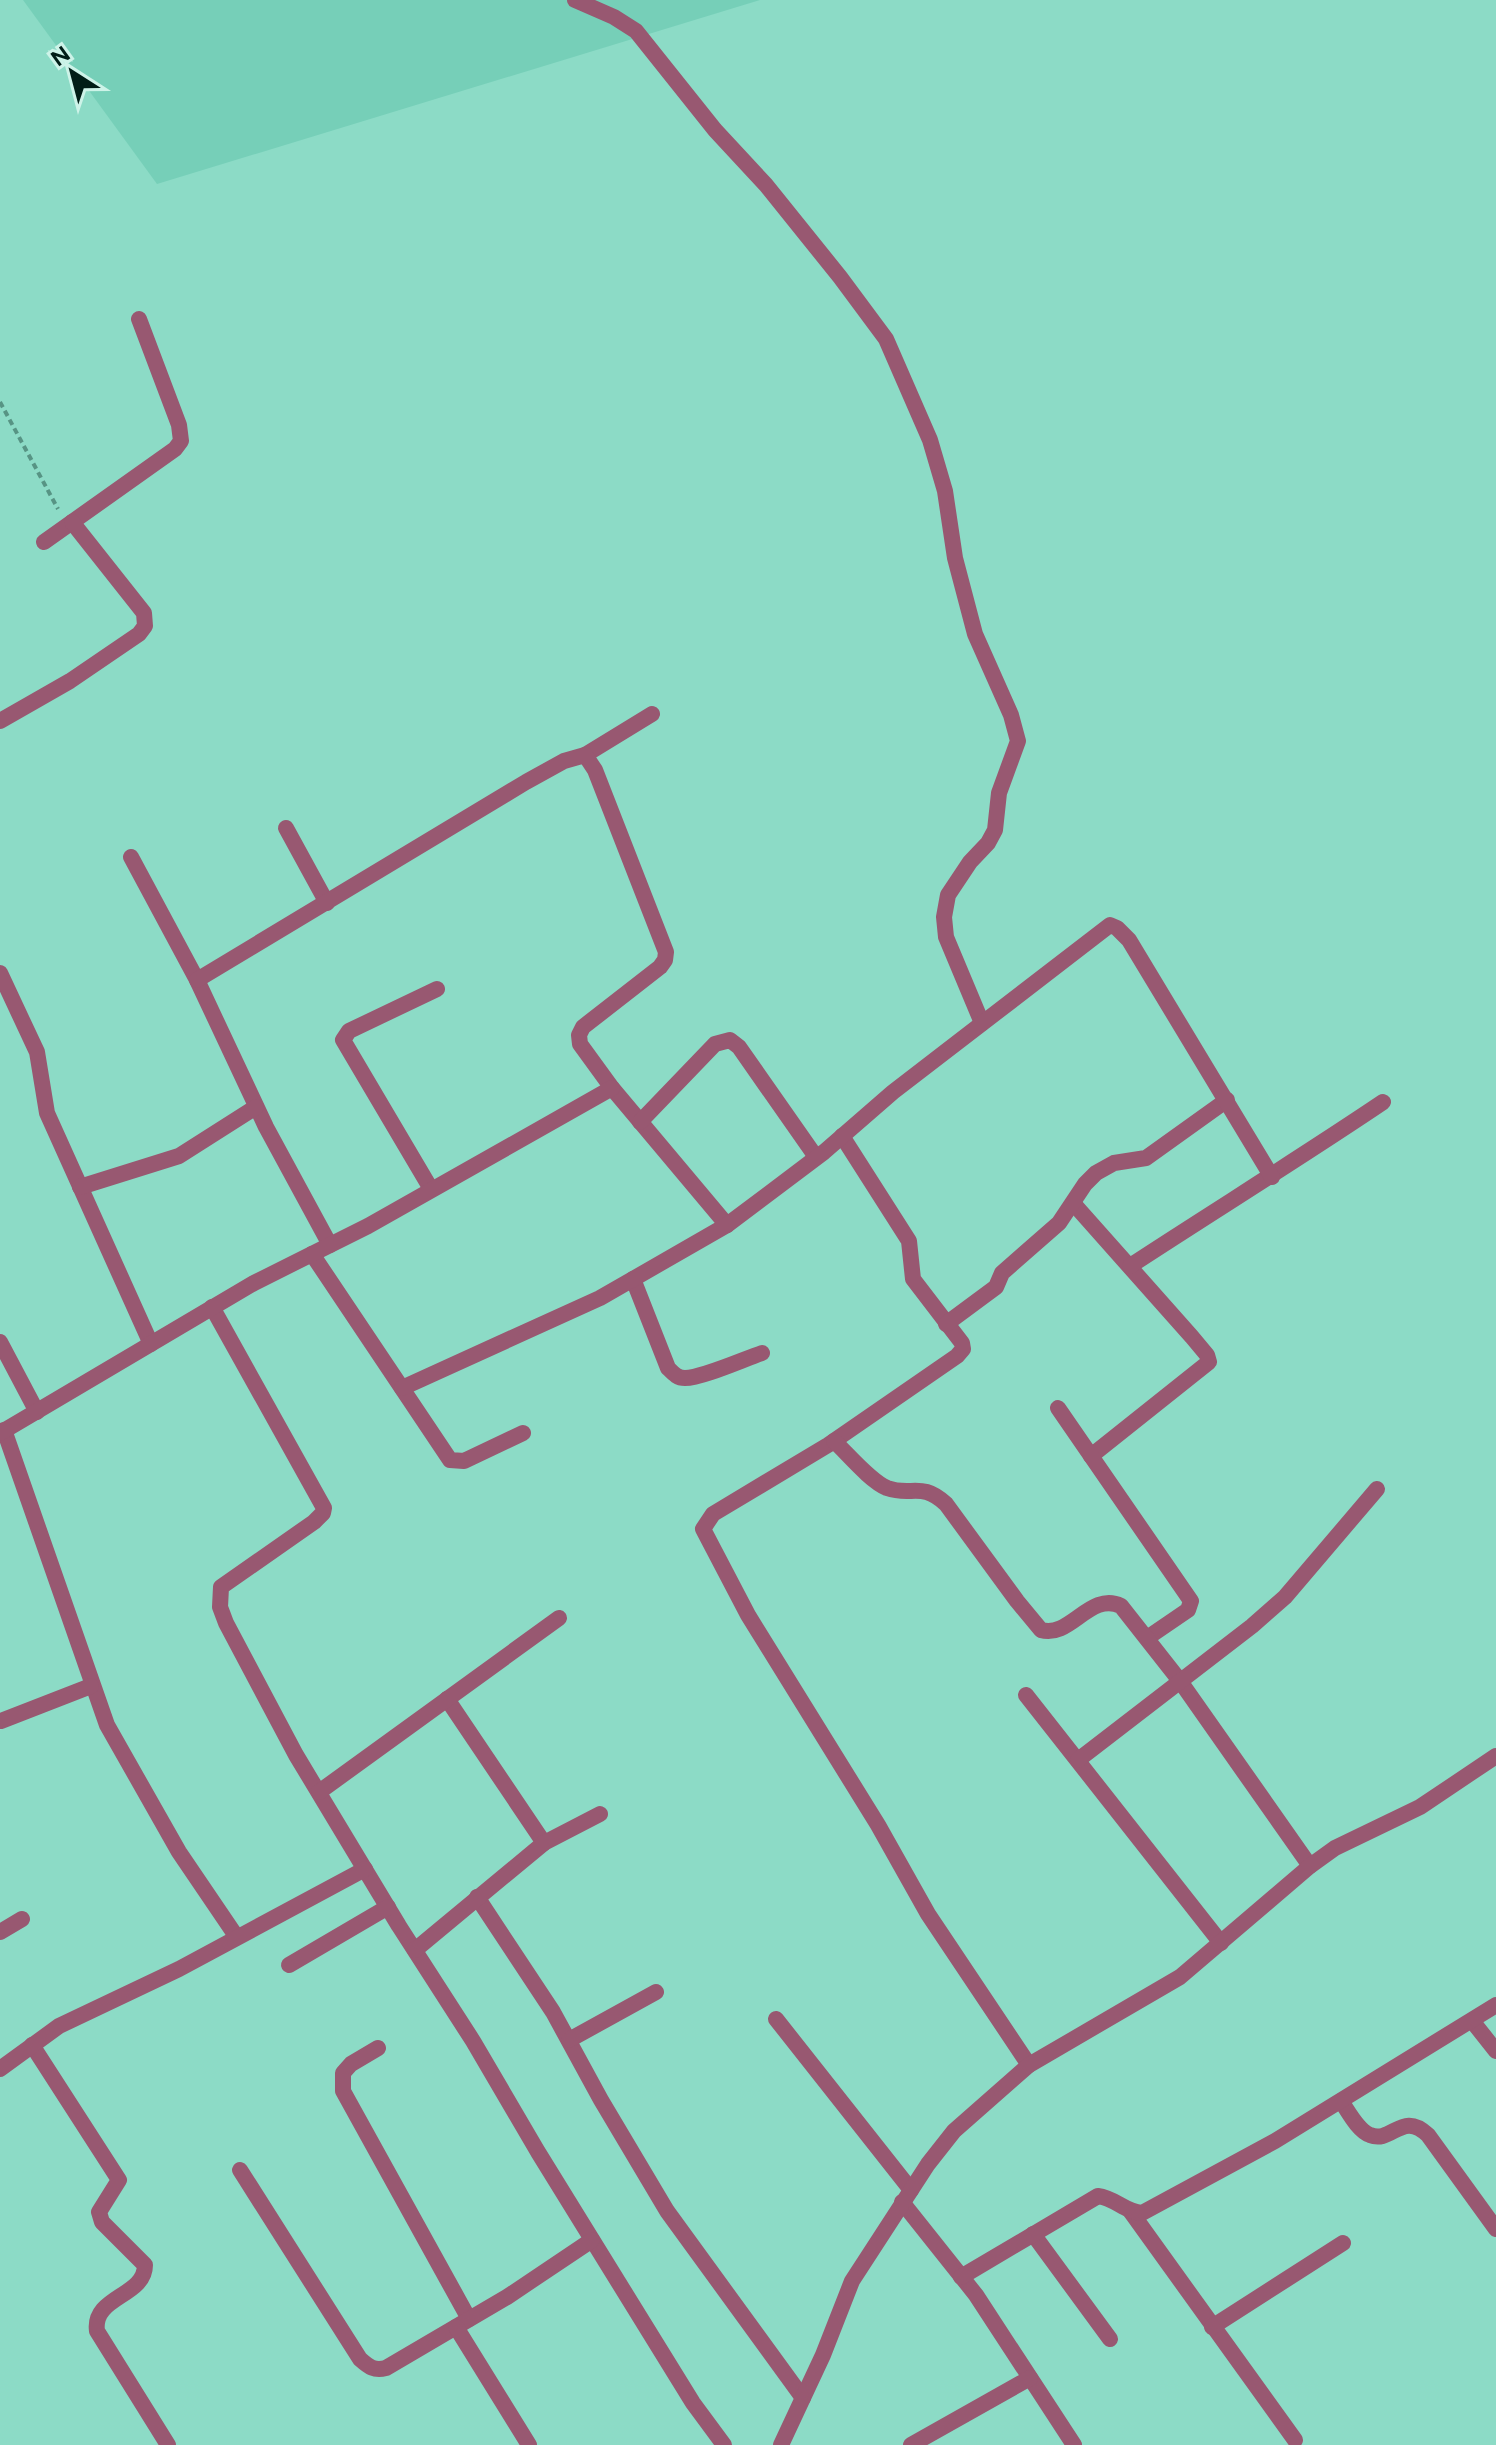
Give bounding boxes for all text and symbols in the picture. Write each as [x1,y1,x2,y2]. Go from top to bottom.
north arrow [32,32,112,112]
text: N [46,40,75,72]

